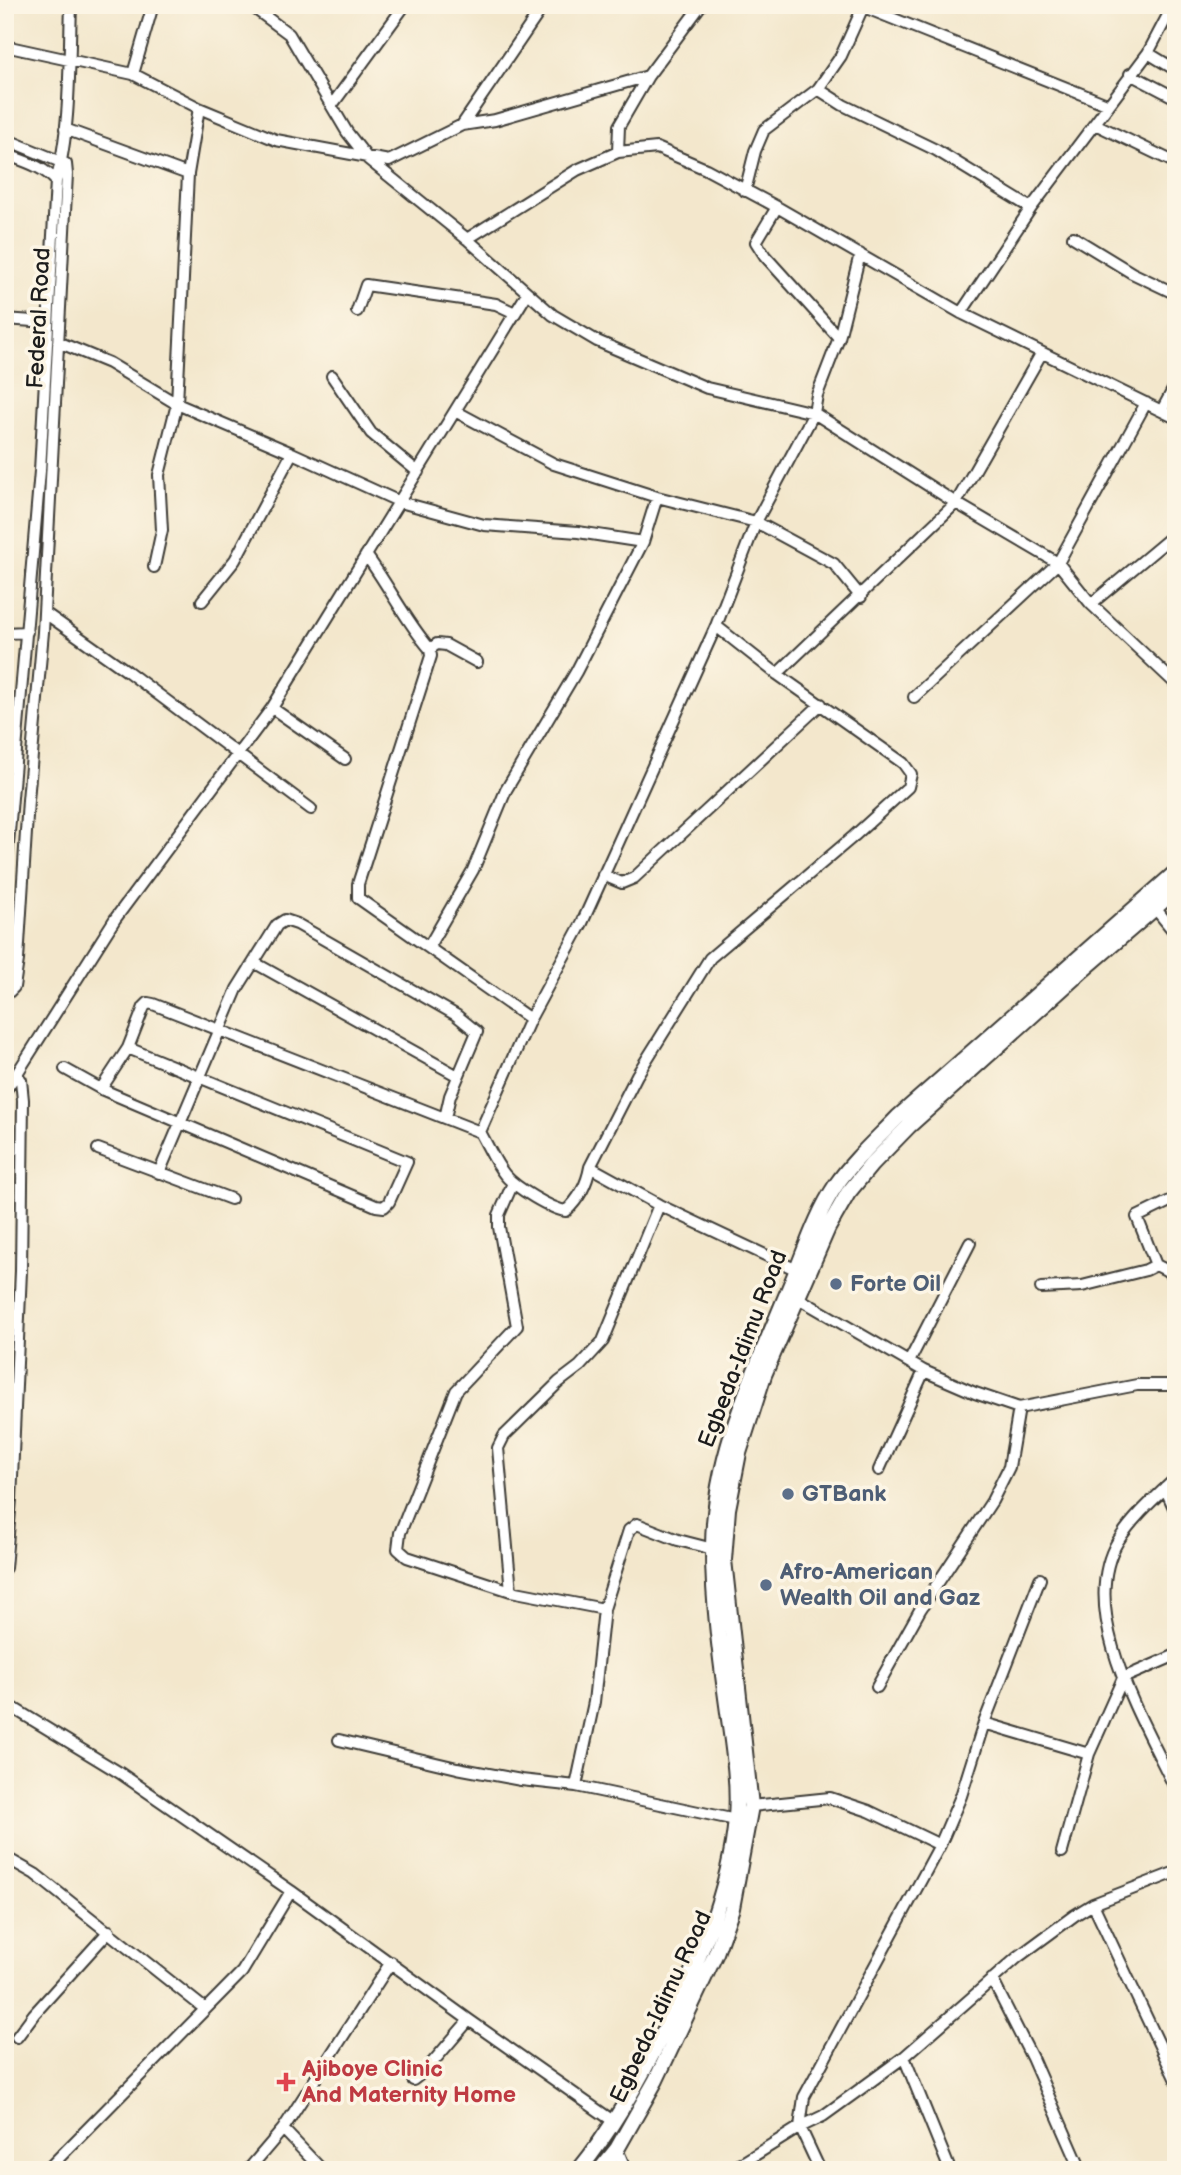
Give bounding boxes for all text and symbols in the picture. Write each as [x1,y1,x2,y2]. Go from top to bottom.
street label: Federal Road [21,247,57,389]
street label: Egbeda-Idimu Road [693,1246,793,1452]
place label: Forte Oil [850,1270,941,1298]
marker: Forte Oil [828,1276,844,1292]
place label: GTBank [802,1480,886,1508]
marker: GTBank [780,1486,796,1502]
place label: Afro-American Wealth Oil and Gaz [779,1558,980,1612]
marker: Afro-American Wealth Oil and Gaz [758,1577,774,1593]
street label: Egbeda-Idimu Road [604,1906,718,2108]
place label: Ajiboye Clinic And Maternity Home [301,2055,516,2109]
marker: Ajiboye Clinic And Maternity Home [276,2072,296,2092]

